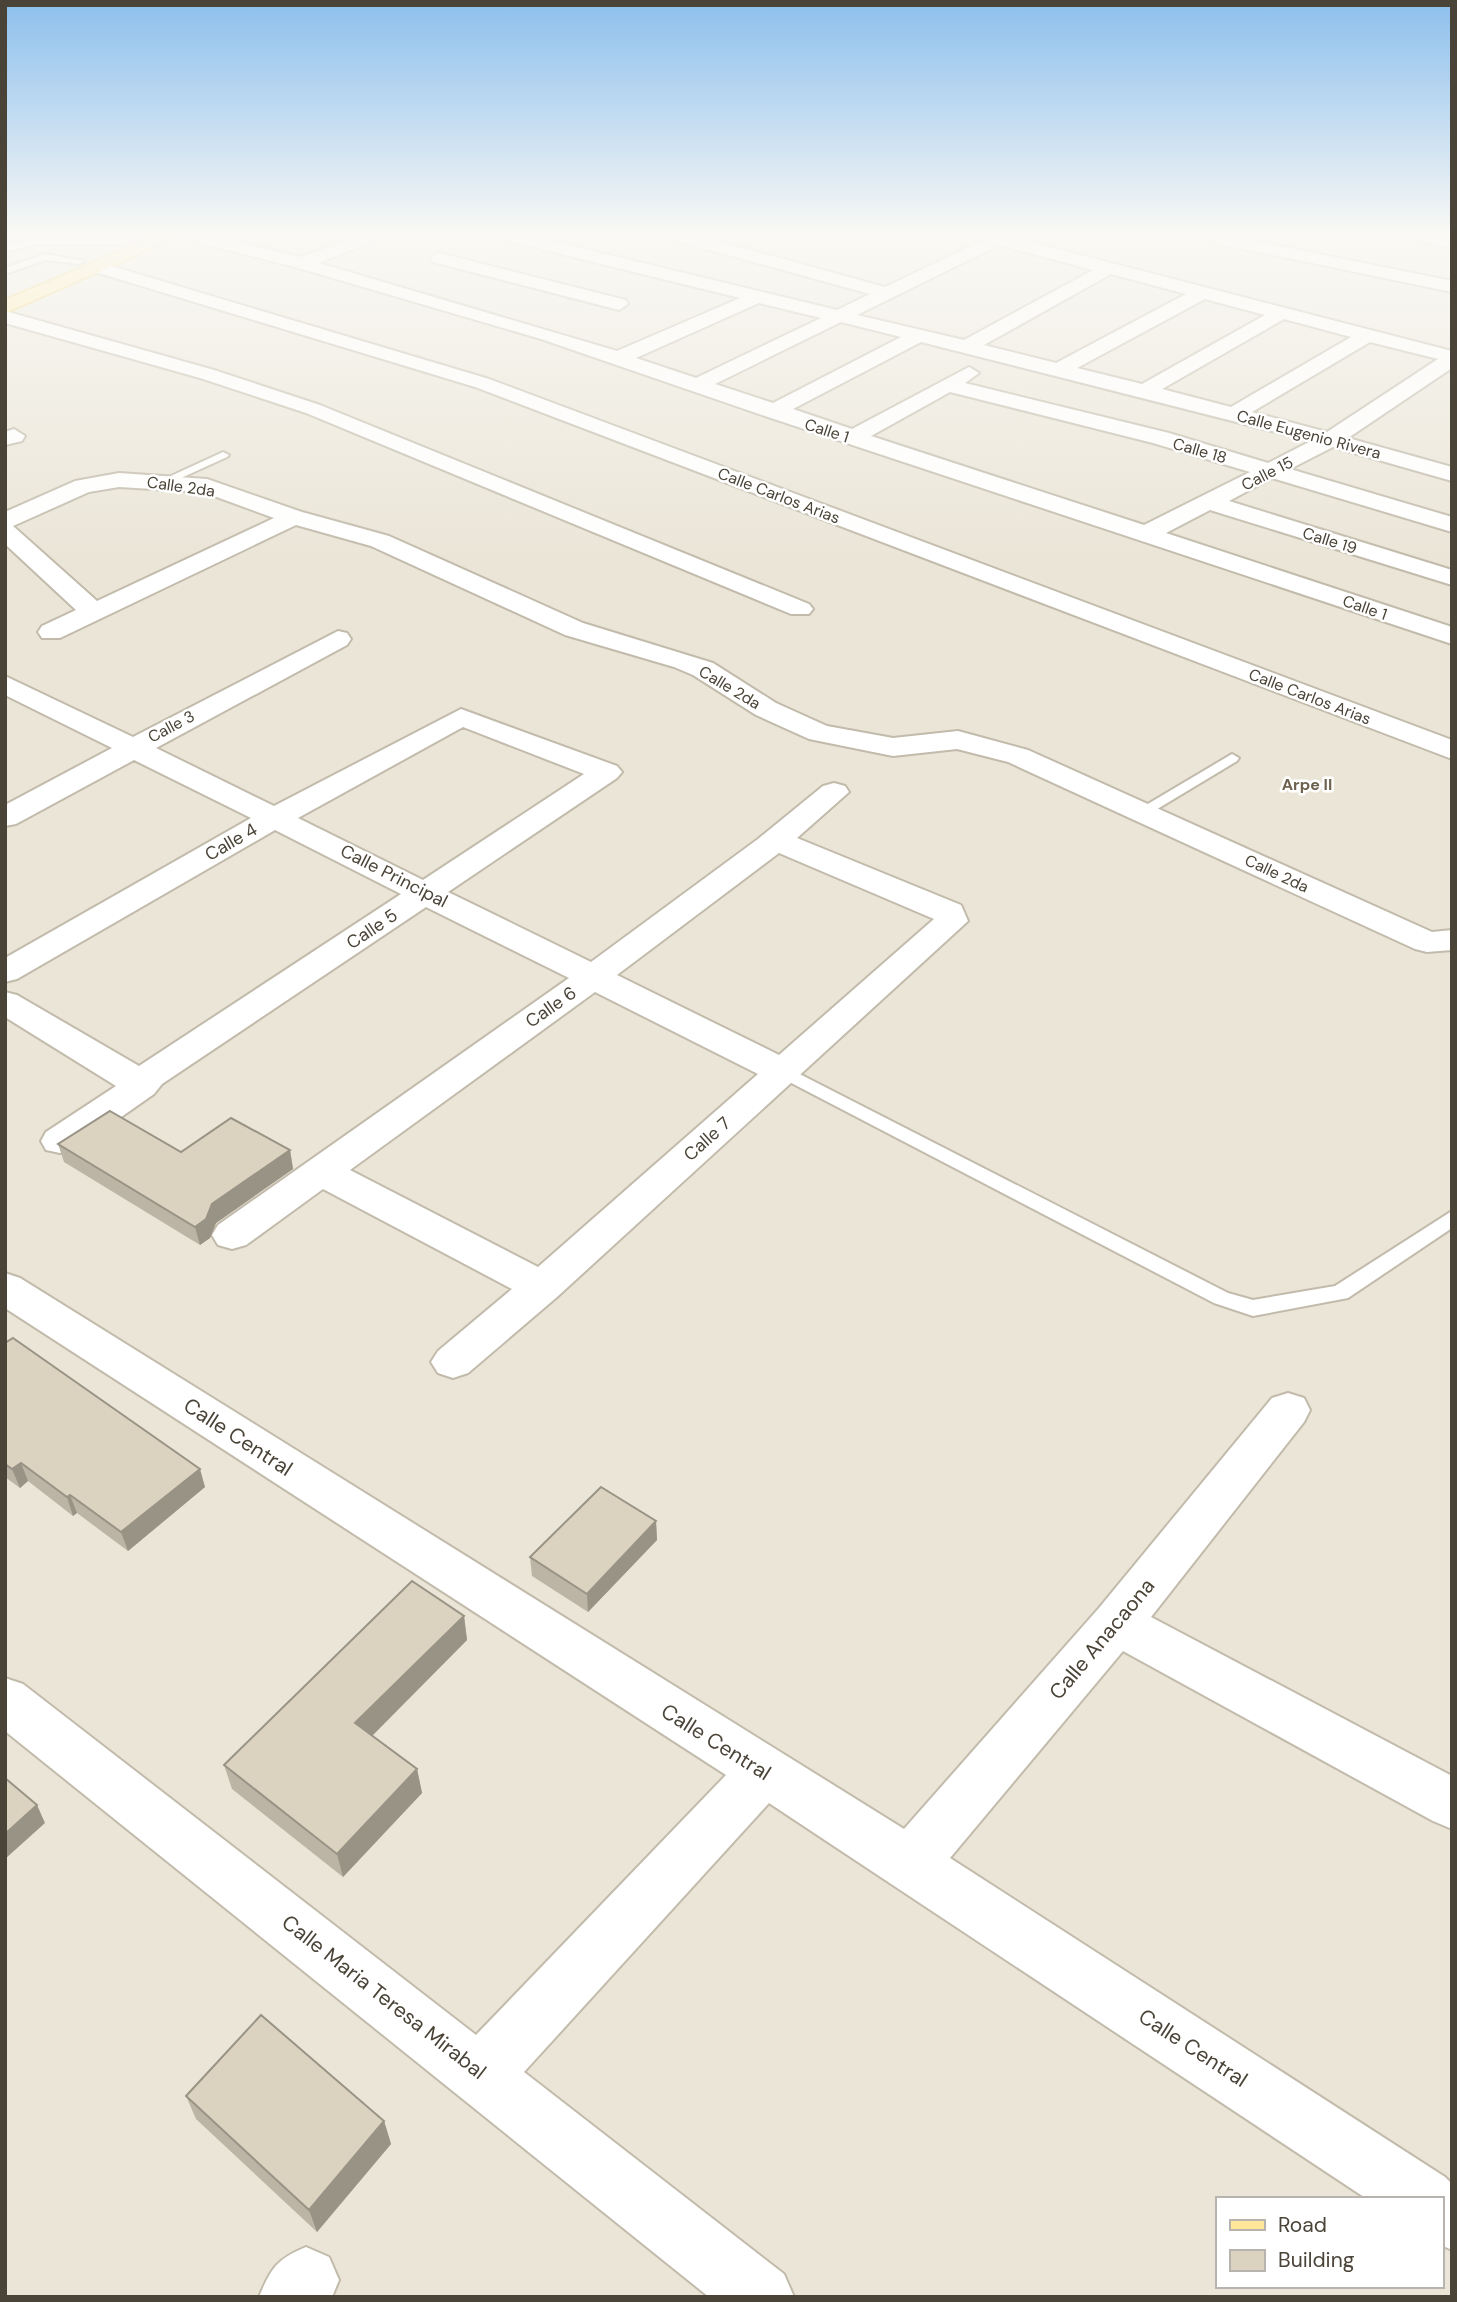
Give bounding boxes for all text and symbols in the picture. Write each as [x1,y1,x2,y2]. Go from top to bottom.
street label: Calle Eugenio Rivera [1234,405,1383,464]
street label: Calle 1 [802,413,852,448]
street label: Calle 18 [1170,433,1229,468]
street label: Calle 15 [1238,452,1297,495]
street label: Calle Carlos Arias [715,463,843,528]
street label: Calle 2da [146,471,216,502]
street label: Calle 19 [1300,522,1360,559]
street label: Calle 1 [1340,590,1390,625]
street label: Calle 2da [695,661,764,714]
street label: Calle Carlos Arias [1246,664,1374,729]
street label: Calle 3 [144,705,198,747]
district label: Arpe II [1282,774,1332,795]
street label: Calle 4 [200,817,262,867]
street label: Calle Principal [336,839,452,913]
street label: Calle 2da [1241,849,1312,897]
street label: Calle 5 [342,903,402,955]
street label: Calle 6 [521,981,581,1033]
street label: Calle 7 [678,1112,736,1166]
street label: Calle Central [178,1391,298,1483]
street label: Calle Anacaona [1043,1572,1161,1706]
street label: Calle Central [656,1697,776,1787]
street label: Calle Maria Teresa Mirabal [276,1908,492,2086]
street label: Calle Central [1133,2002,1253,2094]
legend [1216,2197,1443,2288]
text: Road [1278,2211,1327,2239]
text: Building [1278,2246,1355,2274]

